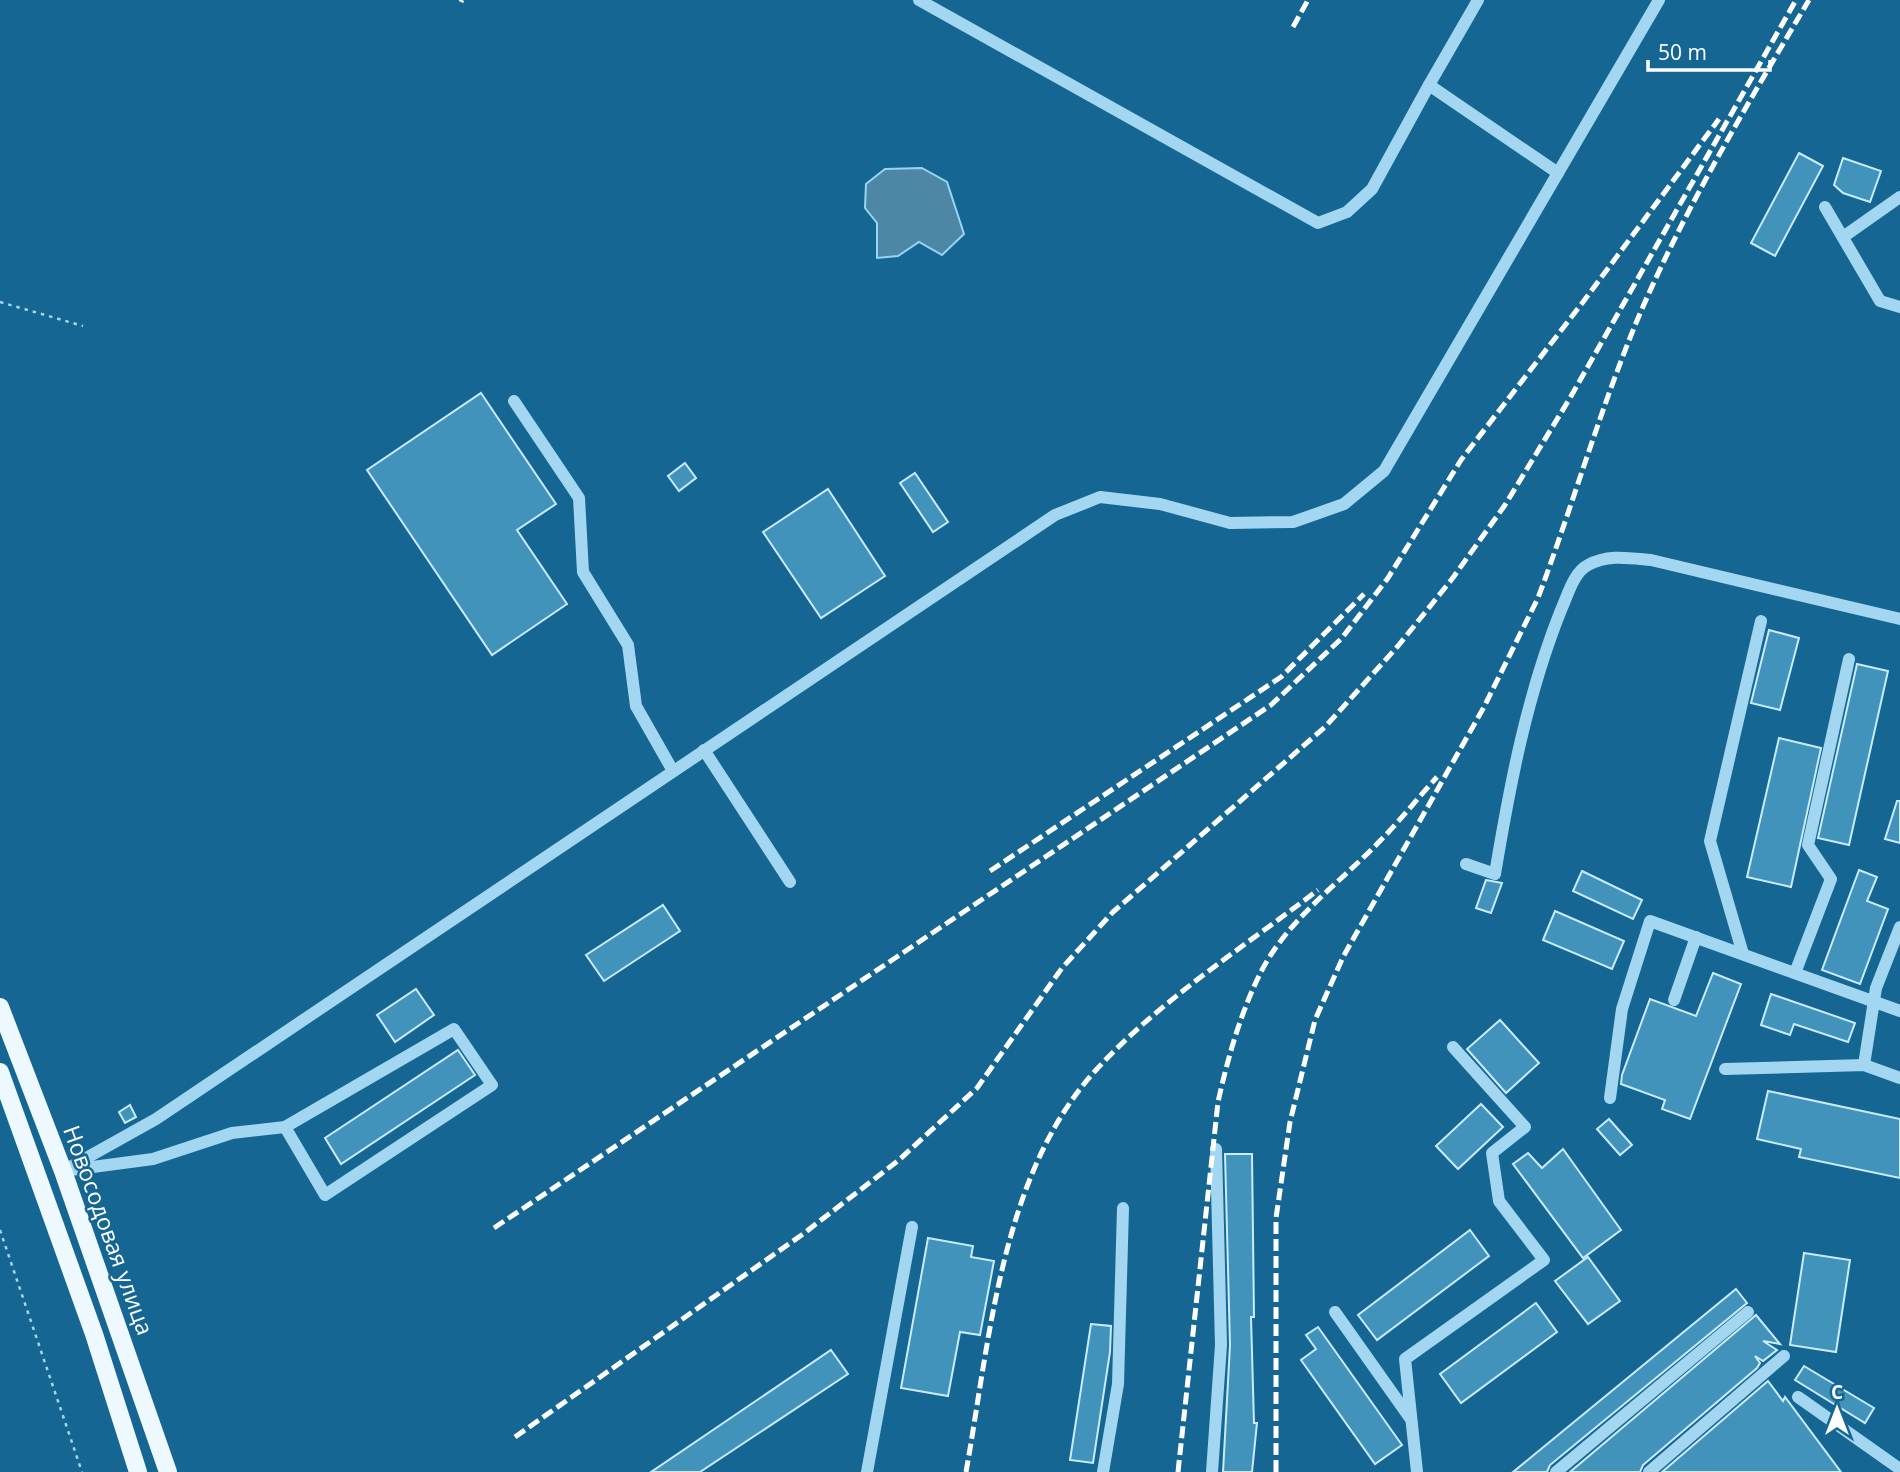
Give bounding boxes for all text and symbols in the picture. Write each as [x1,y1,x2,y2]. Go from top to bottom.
scale bar [1648,28,1770,72]
text: 50 m [1658,38,1707,66]
street label: Новосодовая улица [56,1121,162,1339]
north arrow [1802,1374,1872,1444]
text: С [1831,1379,1843,1405]

